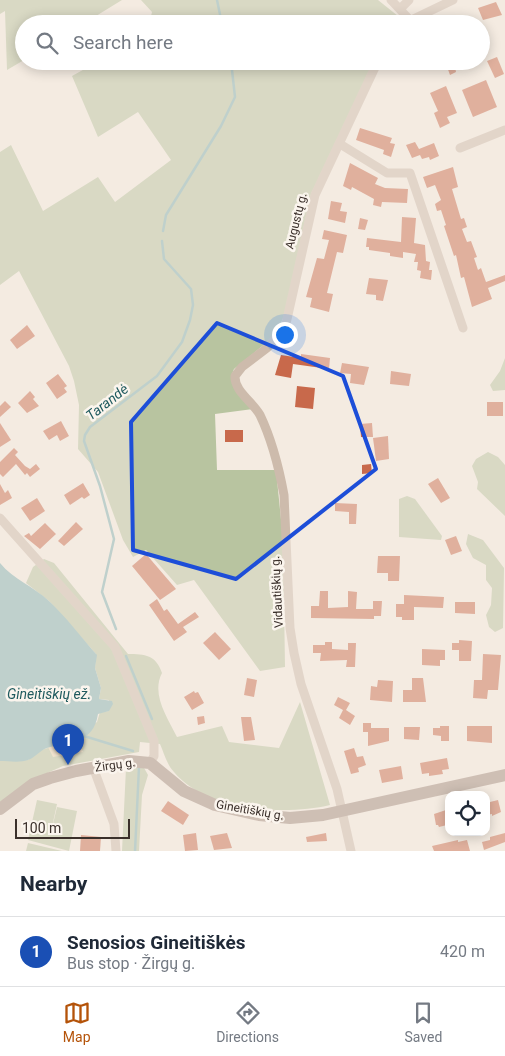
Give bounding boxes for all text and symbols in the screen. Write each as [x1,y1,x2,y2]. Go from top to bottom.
search box [15,15,490,70]
icon: search [33,29,61,57]
text: Search here [73,31,173,54]
street label: Augustų g. [282,191,310,251]
your location [272,322,298,348]
water label: Tarandė [83,381,131,423]
street label: Vidautiškių g. [268,556,286,628]
water label: Gineitiškių ež. [7,686,91,702]
pin: 1 [52,724,84,765]
street label: Žirgų g. [94,754,136,775]
map controls [445,791,490,836]
button: locate [445,791,490,836]
street label: Gineitiškių g. [215,797,285,823]
scale bar [15,816,130,839]
text: 100 m [22,820,61,836]
text: Nearby [20,872,87,896]
text: Senosios Gineitiškės [67,931,245,954]
text: 1 [31,942,41,961]
text: 420 m [440,942,485,961]
text: Bus stop · Žirgų g. [67,954,195,973]
tab: Map [63,999,91,1045]
tab: Directions [216,999,279,1045]
tab: Saved [404,999,442,1045]

